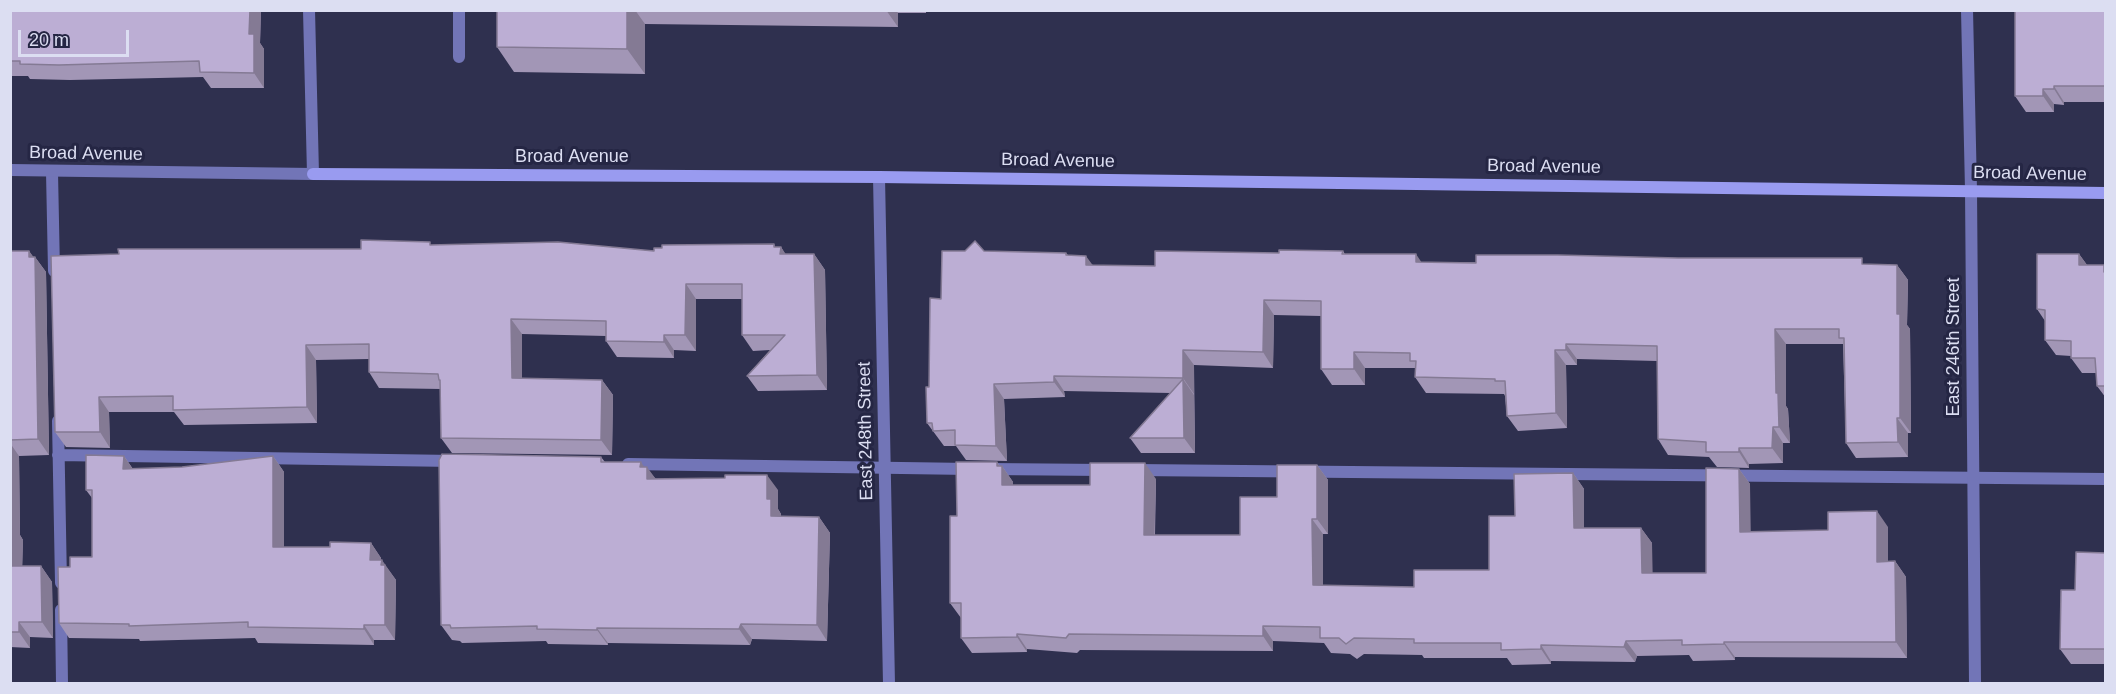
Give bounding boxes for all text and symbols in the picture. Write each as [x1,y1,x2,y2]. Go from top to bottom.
scale bar [21,18,132,56]
text: 20 m [29,30,69,50]
street label: Broad Avenue [29,142,143,166]
street label: Broad Avenue [515,146,629,168]
street label: Broad Avenue [1001,149,1115,173]
street label: Broad Avenue [1487,155,1601,179]
street label: Broad Avenue [1973,162,2087,186]
street label: East 246th Street [1943,277,1965,417]
street label: East 248th Street [854,361,878,501]

